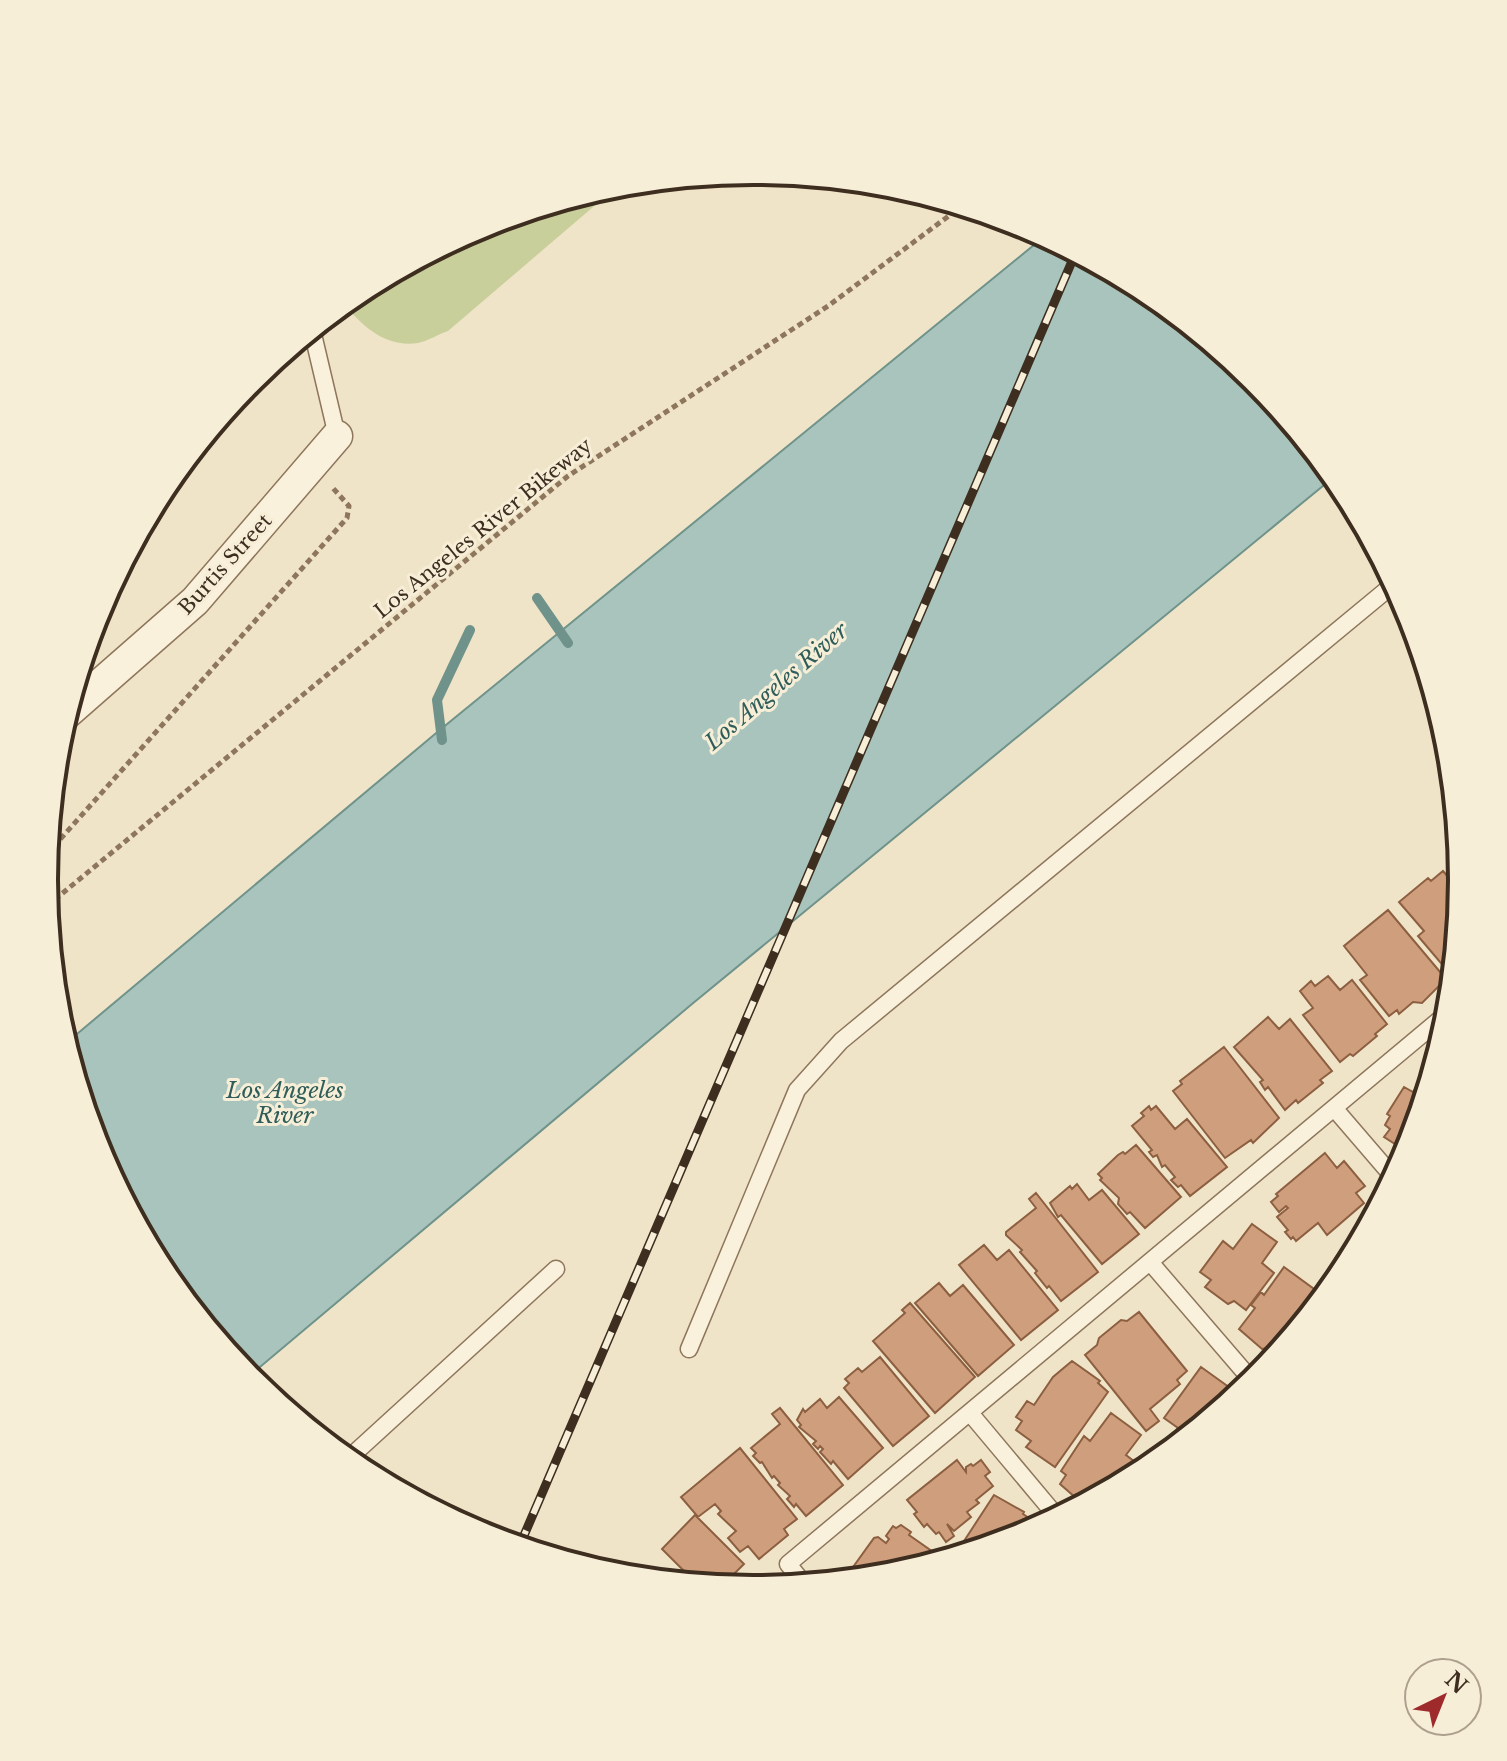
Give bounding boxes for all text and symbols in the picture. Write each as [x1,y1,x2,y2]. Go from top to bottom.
street label: Los Angeles River Bikeway [369,433,597,623]
street label: Burtis Street [173,508,277,619]
water label: Los Angeles River [699,616,854,756]
water label: Los Angeles River [225,1077,344,1129]
north arrow [1403,1657,1483,1737]
text: N [1440,1666,1473,1700]

